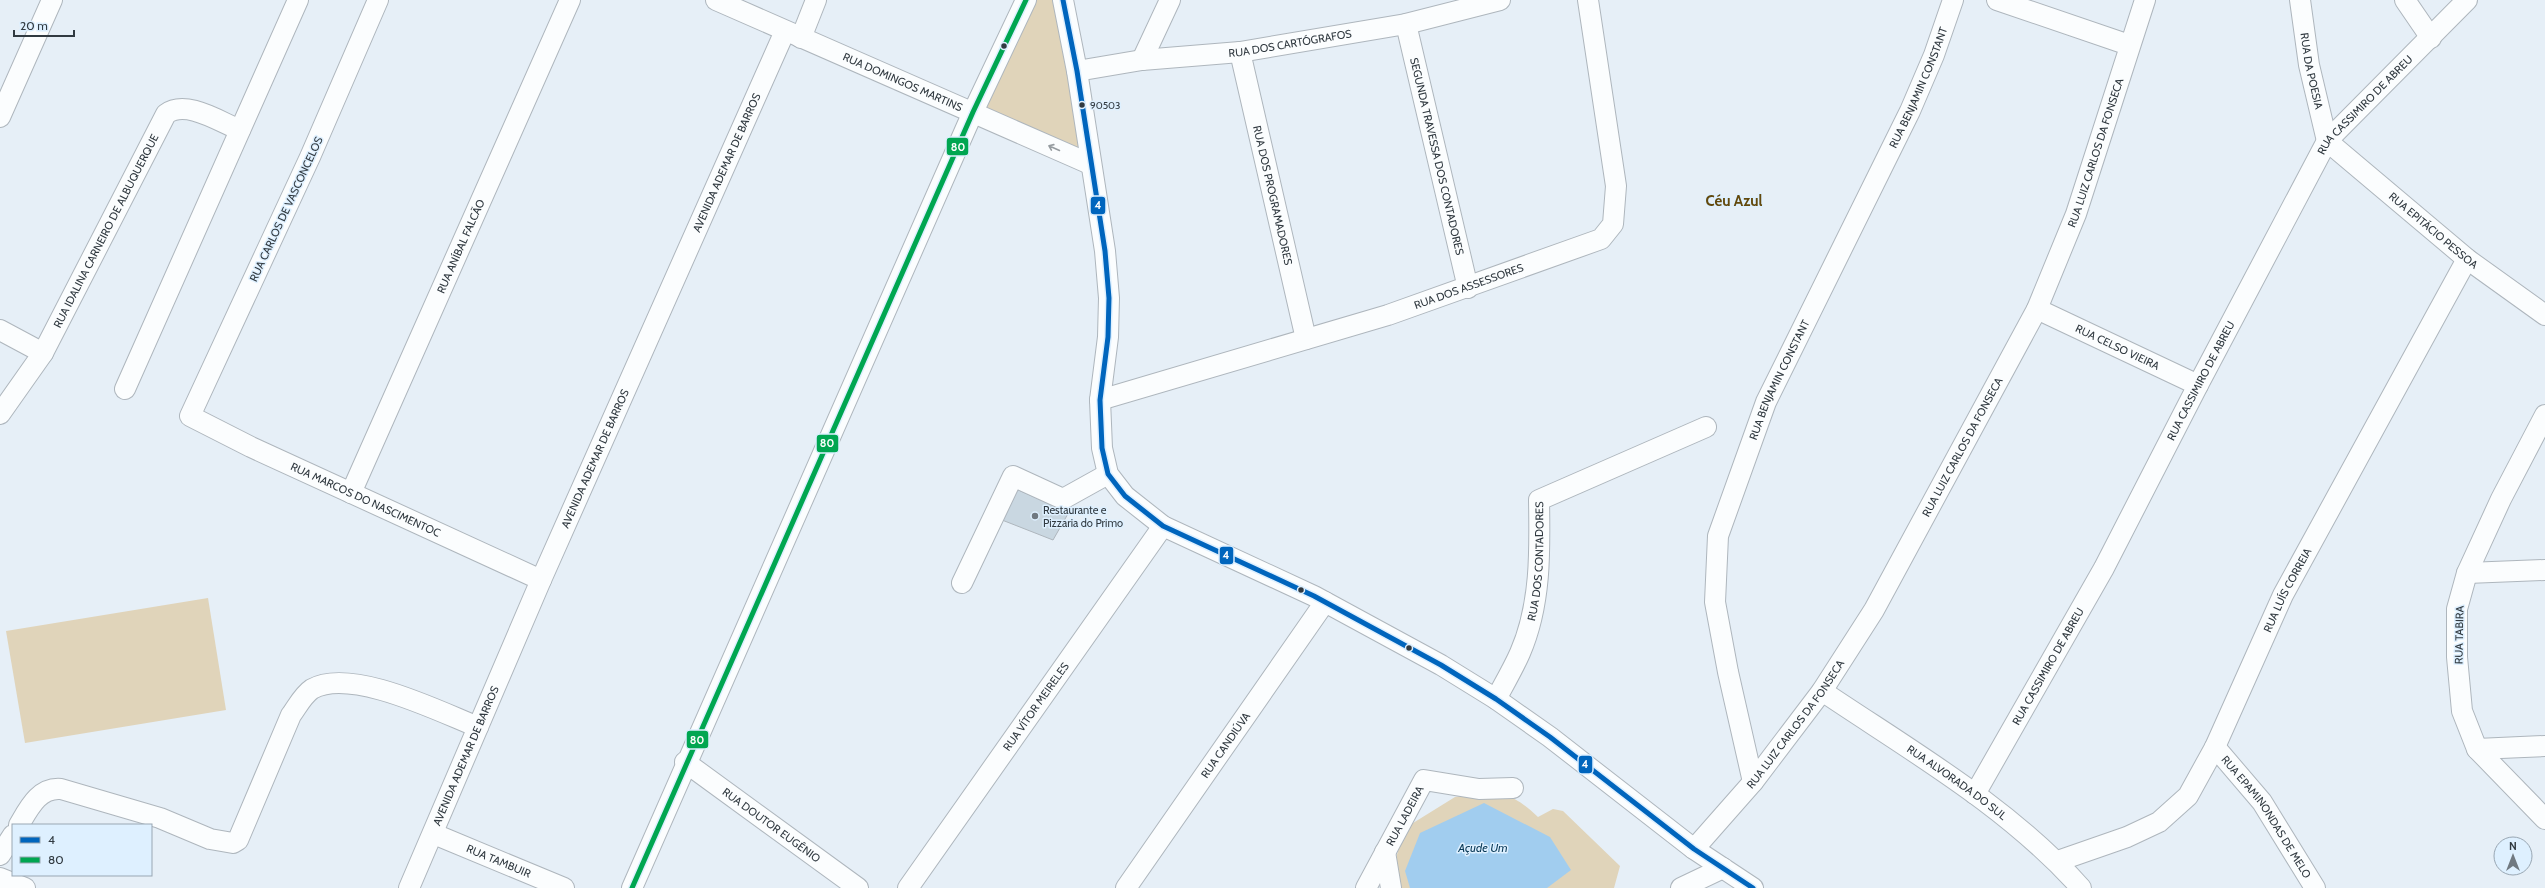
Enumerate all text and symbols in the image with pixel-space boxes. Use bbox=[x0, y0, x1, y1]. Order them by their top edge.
scale bar bbox=[14, 12, 74, 38]
text: 20 m bbox=[20, 18, 48, 33]
street label: RUA BENJAMIN CONSTANT bbox=[1886, 25, 1950, 150]
street label: RUA DOS CARTÓGRAFOS bbox=[1228, 26, 1353, 60]
street label: RUA DA POESIA bbox=[2298, 32, 2326, 111]
unlabelled marker bbox=[999, 41, 1009, 51]
street label: RUA DOMINGOS MARTINS bbox=[841, 50, 965, 115]
street label: RUA CASSIMIRO DE ABREU bbox=[2314, 52, 2415, 157]
street label: SEGUNDA TRAVESSA DOS CONTADORES bbox=[1407, 56, 1467, 257]
street label: RUA LUIZ CARLOS DA FONSECA bbox=[2064, 76, 2126, 229]
street label: AVENIDA ADEMAR DE BARROS bbox=[690, 90, 764, 234]
place label: 90503 bbox=[1090, 99, 1120, 112]
marker: 90503 bbox=[1077, 100, 1087, 110]
street label: RUA DOS PROGRAMADORES bbox=[1250, 124, 1296, 267]
street label: RUA IDALINA CARNEIRO DE ALBUQUERQUE bbox=[50, 132, 162, 330]
street label: RUA CARLOS DE VASCONCELOS bbox=[246, 134, 326, 284]
line badge: 80 bbox=[946, 137, 969, 156]
text: 80 bbox=[951, 140, 965, 154]
one-way arrow bbox=[1049, 144, 1061, 151]
street label: RUA EPITÁCIO PESSOA bbox=[2386, 189, 2481, 272]
district label: Céu Azul bbox=[1705, 192, 1763, 210]
line badge: 4 bbox=[1090, 196, 1106, 215]
street label: RUA ANÍBAL FALCÃO bbox=[434, 197, 488, 295]
text: 4 bbox=[1095, 198, 1102, 212]
street label: RUA DOS ASSESSORES bbox=[1412, 260, 1526, 312]
street label: RUA BENJAMIN CONSTANT bbox=[1746, 317, 1813, 442]
street label: RUA CASSIMIRO DE ABREU bbox=[2164, 318, 2238, 443]
street label: RUA CELSO VIEIRA bbox=[2073, 321, 2162, 373]
street label: RUA LUIZ CARLOS DA FONSECA bbox=[1919, 375, 2006, 519]
street label: AVENIDA ADEMAR DE BARROS bbox=[558, 386, 632, 530]
line badge: 80 bbox=[816, 434, 839, 453]
text: 80 bbox=[820, 436, 834, 450]
street label: RUA MARCOS DO NASCIMENTOC bbox=[288, 459, 443, 540]
street label: RUA DOS CONTADORES bbox=[1524, 501, 1546, 622]
place label: Restaurante e Pizzaria do Primo bbox=[1043, 503, 1123, 530]
marker: Restaurante e Pizzaria do Primo bbox=[1030, 511, 1040, 521]
street label: RUA LUÍS CORREIA bbox=[2260, 545, 2315, 635]
line badge: 4 bbox=[1219, 546, 1234, 565]
text: 4 bbox=[1223, 548, 1230, 562]
unlabelled marker bbox=[1296, 585, 1306, 595]
street label: RUA CASSIMIRO DE ABREU bbox=[2009, 605, 2087, 728]
street label: RUA TABIRA bbox=[2451, 605, 2467, 664]
unlabelled marker bbox=[1404, 643, 1414, 653]
street label: RUA LUIZ CARLOS DA FONSECA bbox=[1744, 657, 1847, 791]
street label: RUA VÍTOR MEIRELES bbox=[1000, 659, 1072, 753]
street label: AVENIDA ADEMAR DE BARROS bbox=[430, 683, 502, 828]
street label: RUA CANDIÚVA bbox=[1198, 709, 1253, 781]
line badge: 80 bbox=[686, 730, 709, 749]
text: 80 bbox=[690, 733, 704, 747]
street label: RUA ALVORADA DO SUL bbox=[1904, 742, 2010, 823]
street label: RUA EPAMINONDAS DE MELO bbox=[2218, 753, 2314, 881]
line badge: 4 bbox=[1578, 755, 1593, 774]
text: 4 bbox=[1582, 757, 1589, 771]
street label: RUA LADEIRA bbox=[1383, 783, 1427, 848]
street label: RUA DOUTOR EUGÊNIO bbox=[720, 785, 824, 866]
legend bbox=[12, 824, 152, 876]
text: 4 bbox=[48, 832, 55, 847]
north arrow bbox=[2493, 836, 2533, 876]
text: N bbox=[2509, 839, 2517, 853]
water label: Açude Um bbox=[1457, 840, 1508, 855]
street label: RUA TAMBUIR bbox=[464, 841, 533, 881]
text: 80 bbox=[48, 852, 64, 867]

